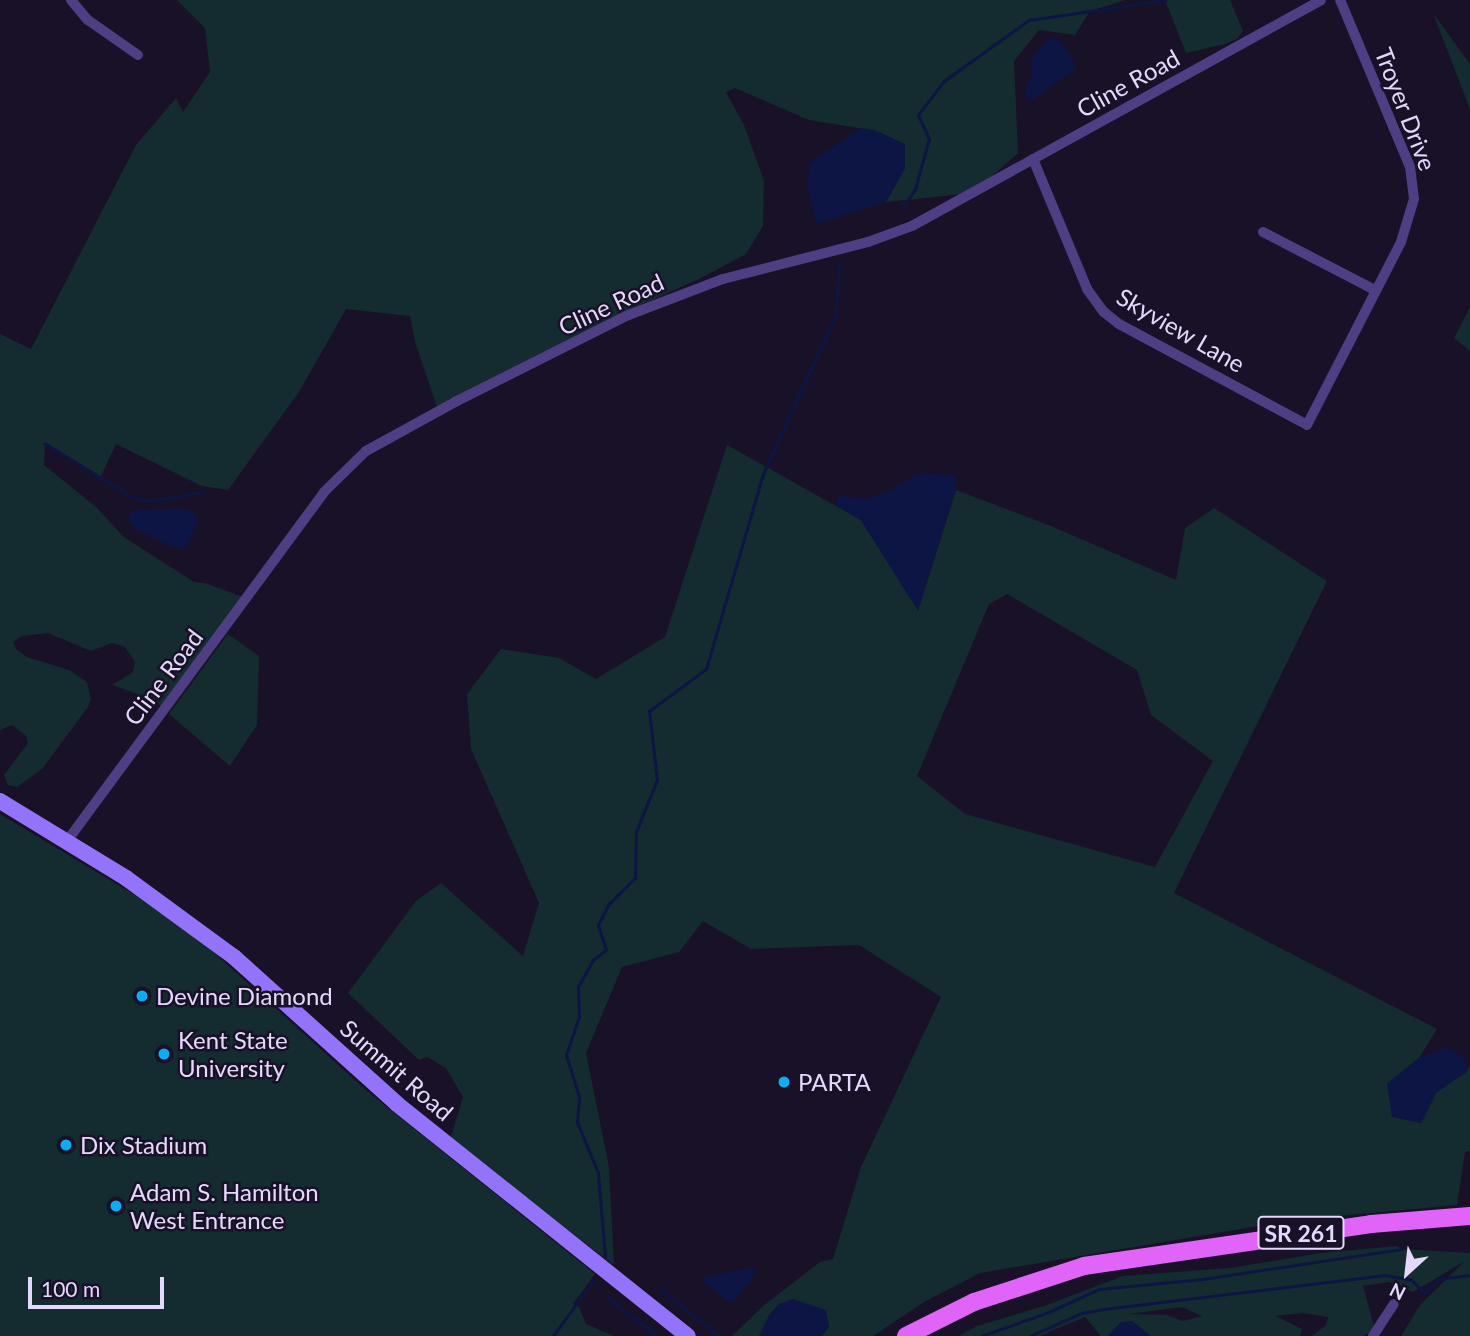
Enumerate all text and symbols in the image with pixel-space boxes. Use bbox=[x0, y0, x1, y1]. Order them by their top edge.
street label: Cline Road bbox=[1072, 43, 1184, 123]
street label: Troyer Drive bbox=[1369, 43, 1443, 175]
street label: Cline Road bbox=[554, 267, 668, 341]
street label: Skyview Lane bbox=[1112, 282, 1250, 378]
street label: Cline Road bbox=[118, 623, 208, 731]
place label: Devine Diamond bbox=[156, 982, 333, 1010]
marker: Devine Diamond bbox=[134, 988, 150, 1004]
street label: Summit Road bbox=[335, 1013, 459, 1127]
place label: Kent State University bbox=[178, 1026, 288, 1082]
marker: Kent State University bbox=[156, 1046, 172, 1062]
place label: PARTA bbox=[798, 1068, 871, 1096]
marker: PARTA bbox=[776, 1074, 792, 1090]
place label: Dix Stadium bbox=[80, 1131, 207, 1159]
marker: Dix Stadium bbox=[58, 1137, 74, 1153]
place label: Adam S. Hamilton West Entrance bbox=[130, 1178, 319, 1234]
marker: Adam S. Hamilton West Entrance bbox=[108, 1198, 124, 1214]
road number: SR 261 bbox=[1257, 1214, 1345, 1252]
north arrow bbox=[1372, 1238, 1442, 1308]
scale bar bbox=[32, 1262, 168, 1306]
text: 100 m bbox=[41, 1276, 100, 1301]
text: N bbox=[1386, 1279, 1409, 1306]

